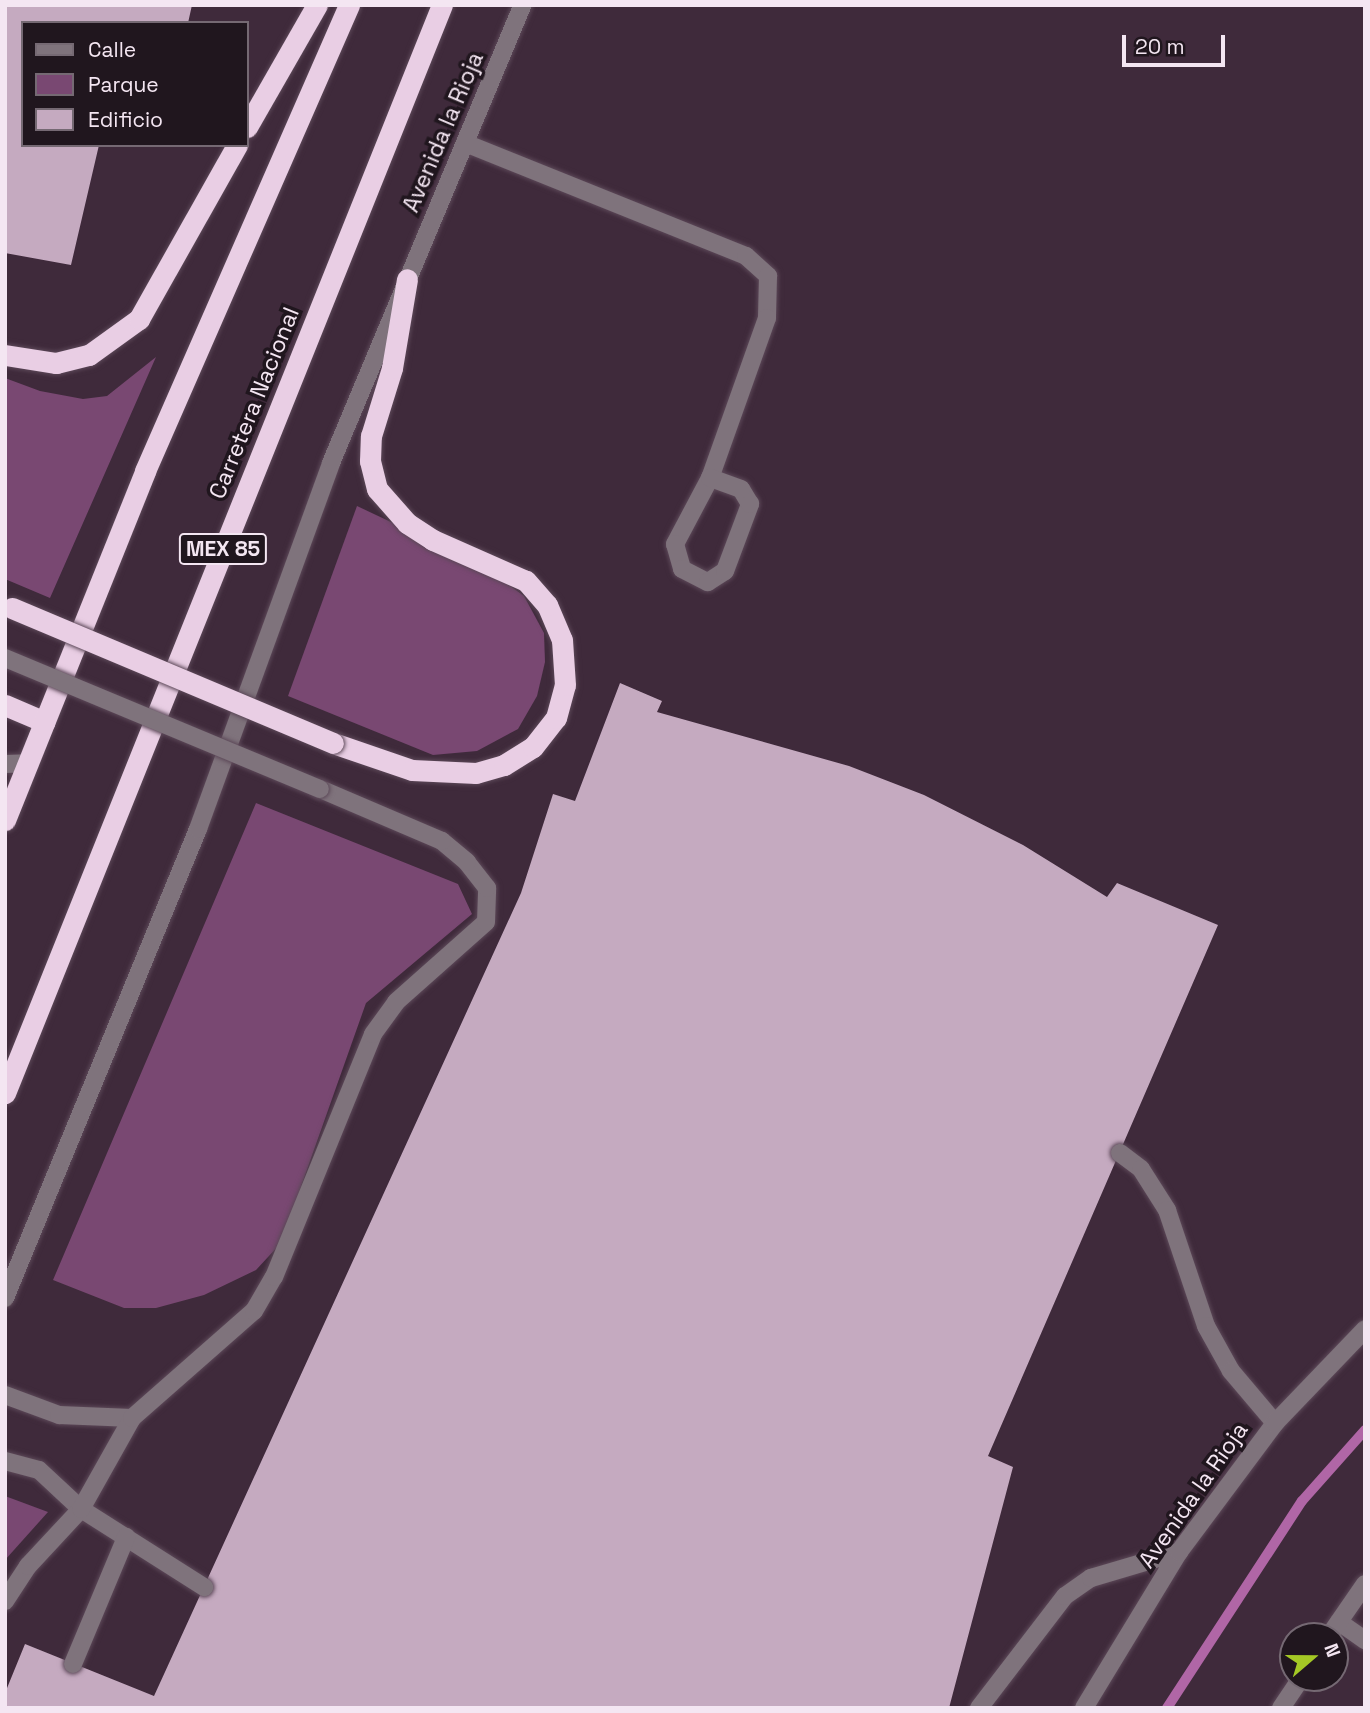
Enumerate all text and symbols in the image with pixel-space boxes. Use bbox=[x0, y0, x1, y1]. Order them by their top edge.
legend bbox=[21, 21, 248, 147]
scale bar bbox=[1125, 21, 1228, 65]
text: 20 m bbox=[1135, 33, 1185, 60]
text: Calle bbox=[88, 36, 136, 63]
street label: Avenida la Rioja bbox=[397, 48, 489, 216]
text: Parque bbox=[88, 71, 159, 98]
text: Edificio bbox=[88, 106, 163, 133]
street label: Carretera Nacional bbox=[203, 303, 305, 503]
road number: MEX 85 bbox=[178, 532, 268, 566]
street label: Avenida la Rioja bbox=[1133, 1417, 1253, 1573]
north arrow bbox=[1279, 1622, 1349, 1692]
text: N bbox=[1318, 1640, 1346, 1661]

